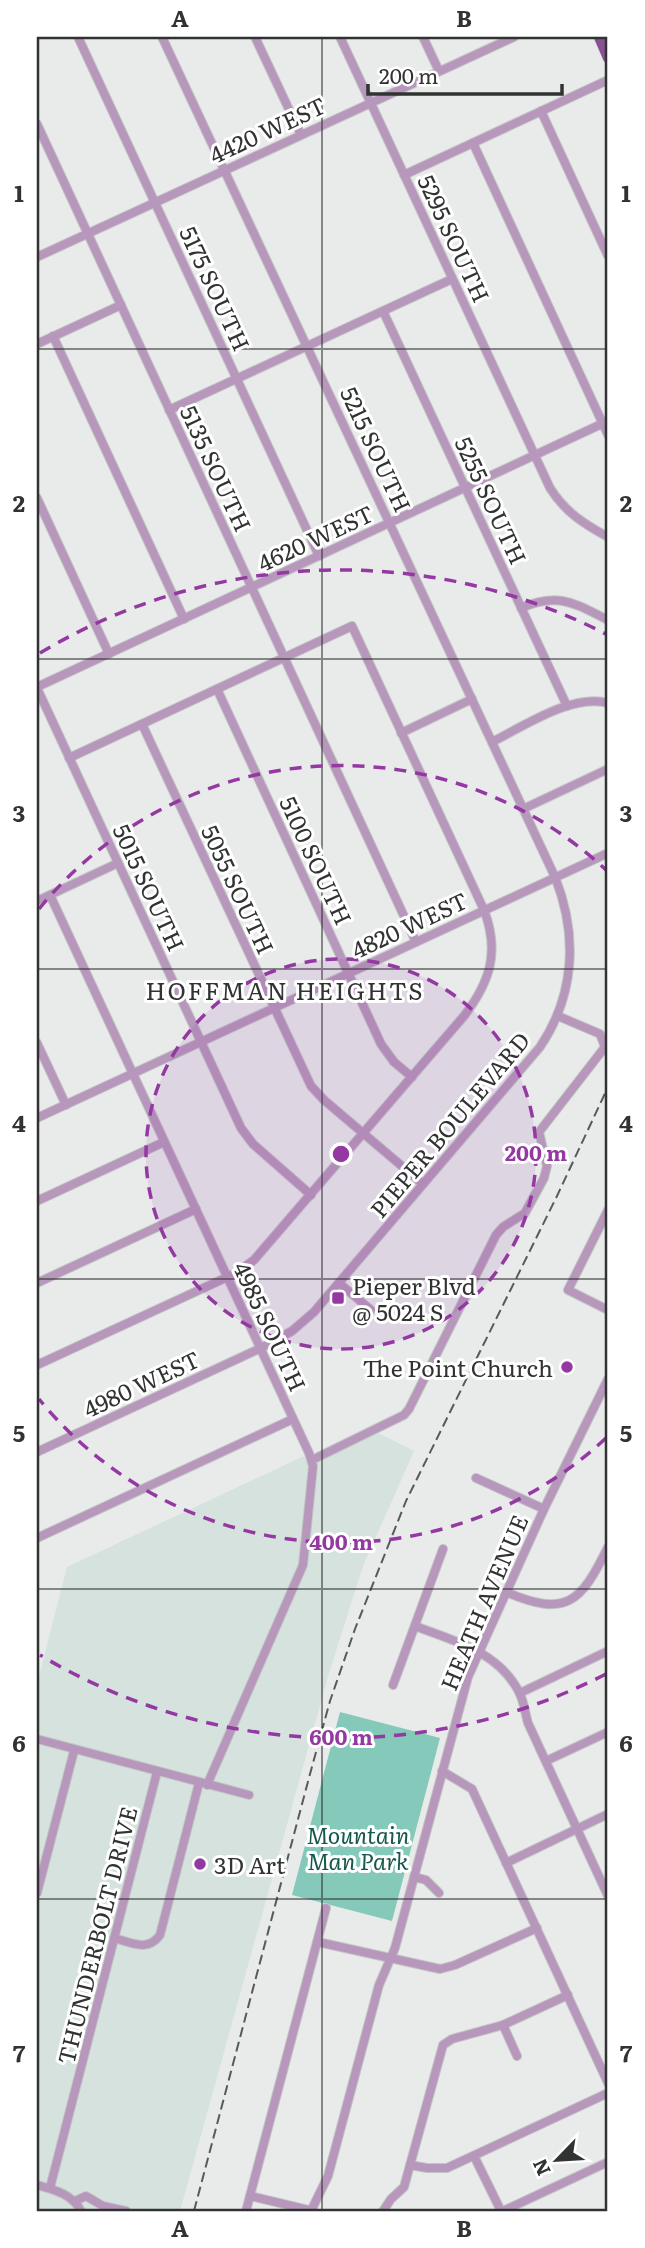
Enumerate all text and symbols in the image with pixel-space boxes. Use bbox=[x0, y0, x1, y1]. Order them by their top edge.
text: A bbox=[171, 0, 189, 34]
text: B bbox=[456, 0, 472, 34]
scale bar bbox=[368, 52, 563, 96]
text: 200 m bbox=[379, 59, 439, 90]
street label: 4420 WEST bbox=[203, 87, 331, 171]
street label: 5295 SOUTH bbox=[411, 168, 499, 308]
text: 1 bbox=[14, 175, 24, 209]
text: 1 bbox=[621, 175, 631, 209]
street label: 5175 SOUTH bbox=[172, 220, 260, 356]
street label: 5215 SOUTH bbox=[333, 381, 421, 517]
street label: 5135 SOUTH bbox=[173, 399, 261, 537]
street label: 5255 SOUTH bbox=[448, 431, 536, 569]
text: 2 bbox=[13, 485, 25, 519]
text: 2 bbox=[620, 485, 632, 519]
street label: 4620 WEST bbox=[251, 495, 379, 579]
street label: 5100 SOUTH bbox=[272, 790, 362, 930]
text: 3 bbox=[13, 795, 25, 829]
text: 3 bbox=[620, 795, 632, 829]
street label: 5015 SOUTH bbox=[106, 818, 194, 956]
street label: 5055 SOUTH bbox=[194, 819, 284, 959]
street label: 4820 WEST bbox=[345, 882, 473, 966]
district label: HOFFMAN HEIGHTS bbox=[145, 972, 425, 1007]
street label: PIEPER BOULEVARD bbox=[361, 1024, 537, 1224]
text: 4 bbox=[12, 1105, 26, 1139]
text: 4 bbox=[619, 1105, 633, 1139]
text: 200 m bbox=[505, 1136, 567, 1167]
centre of rings bbox=[329, 1142, 353, 1166]
street label: 4985 SOUTH bbox=[226, 1255, 316, 1397]
place label: Pieper Blvd @ 5024 S bbox=[352, 1268, 476, 1328]
marker: Pieper Blvd @ 5024 S bbox=[330, 1290, 346, 1306]
street label: 4980 WEST bbox=[77, 1341, 205, 1425]
place label: The Point Church bbox=[363, 1350, 553, 1384]
marker: The Point Church bbox=[559, 1359, 575, 1375]
text: 5 bbox=[13, 1415, 25, 1449]
text: 5 bbox=[620, 1415, 632, 1449]
street label: HEATH AVENUE bbox=[431, 1509, 535, 1695]
text: 400 m bbox=[309, 1525, 373, 1556]
text: 600 m bbox=[309, 1720, 373, 1751]
text: 6 bbox=[12, 1725, 26, 1759]
text: 6 bbox=[619, 1725, 633, 1759]
street label: THUNDERBOLT DRIVE bbox=[48, 1803, 144, 2067]
park label: Mountain Man Park bbox=[307, 1817, 410, 1877]
place label: 3D Art bbox=[214, 1847, 286, 1881]
marker: 3D Art bbox=[192, 1856, 208, 1872]
text: 7 bbox=[13, 2035, 26, 2069]
text: 7 bbox=[620, 2035, 633, 2069]
north arrow bbox=[522, 2126, 592, 2196]
text: N bbox=[525, 2154, 557, 2181]
text: A bbox=[171, 2210, 189, 2244]
text: B bbox=[456, 2210, 472, 2244]

